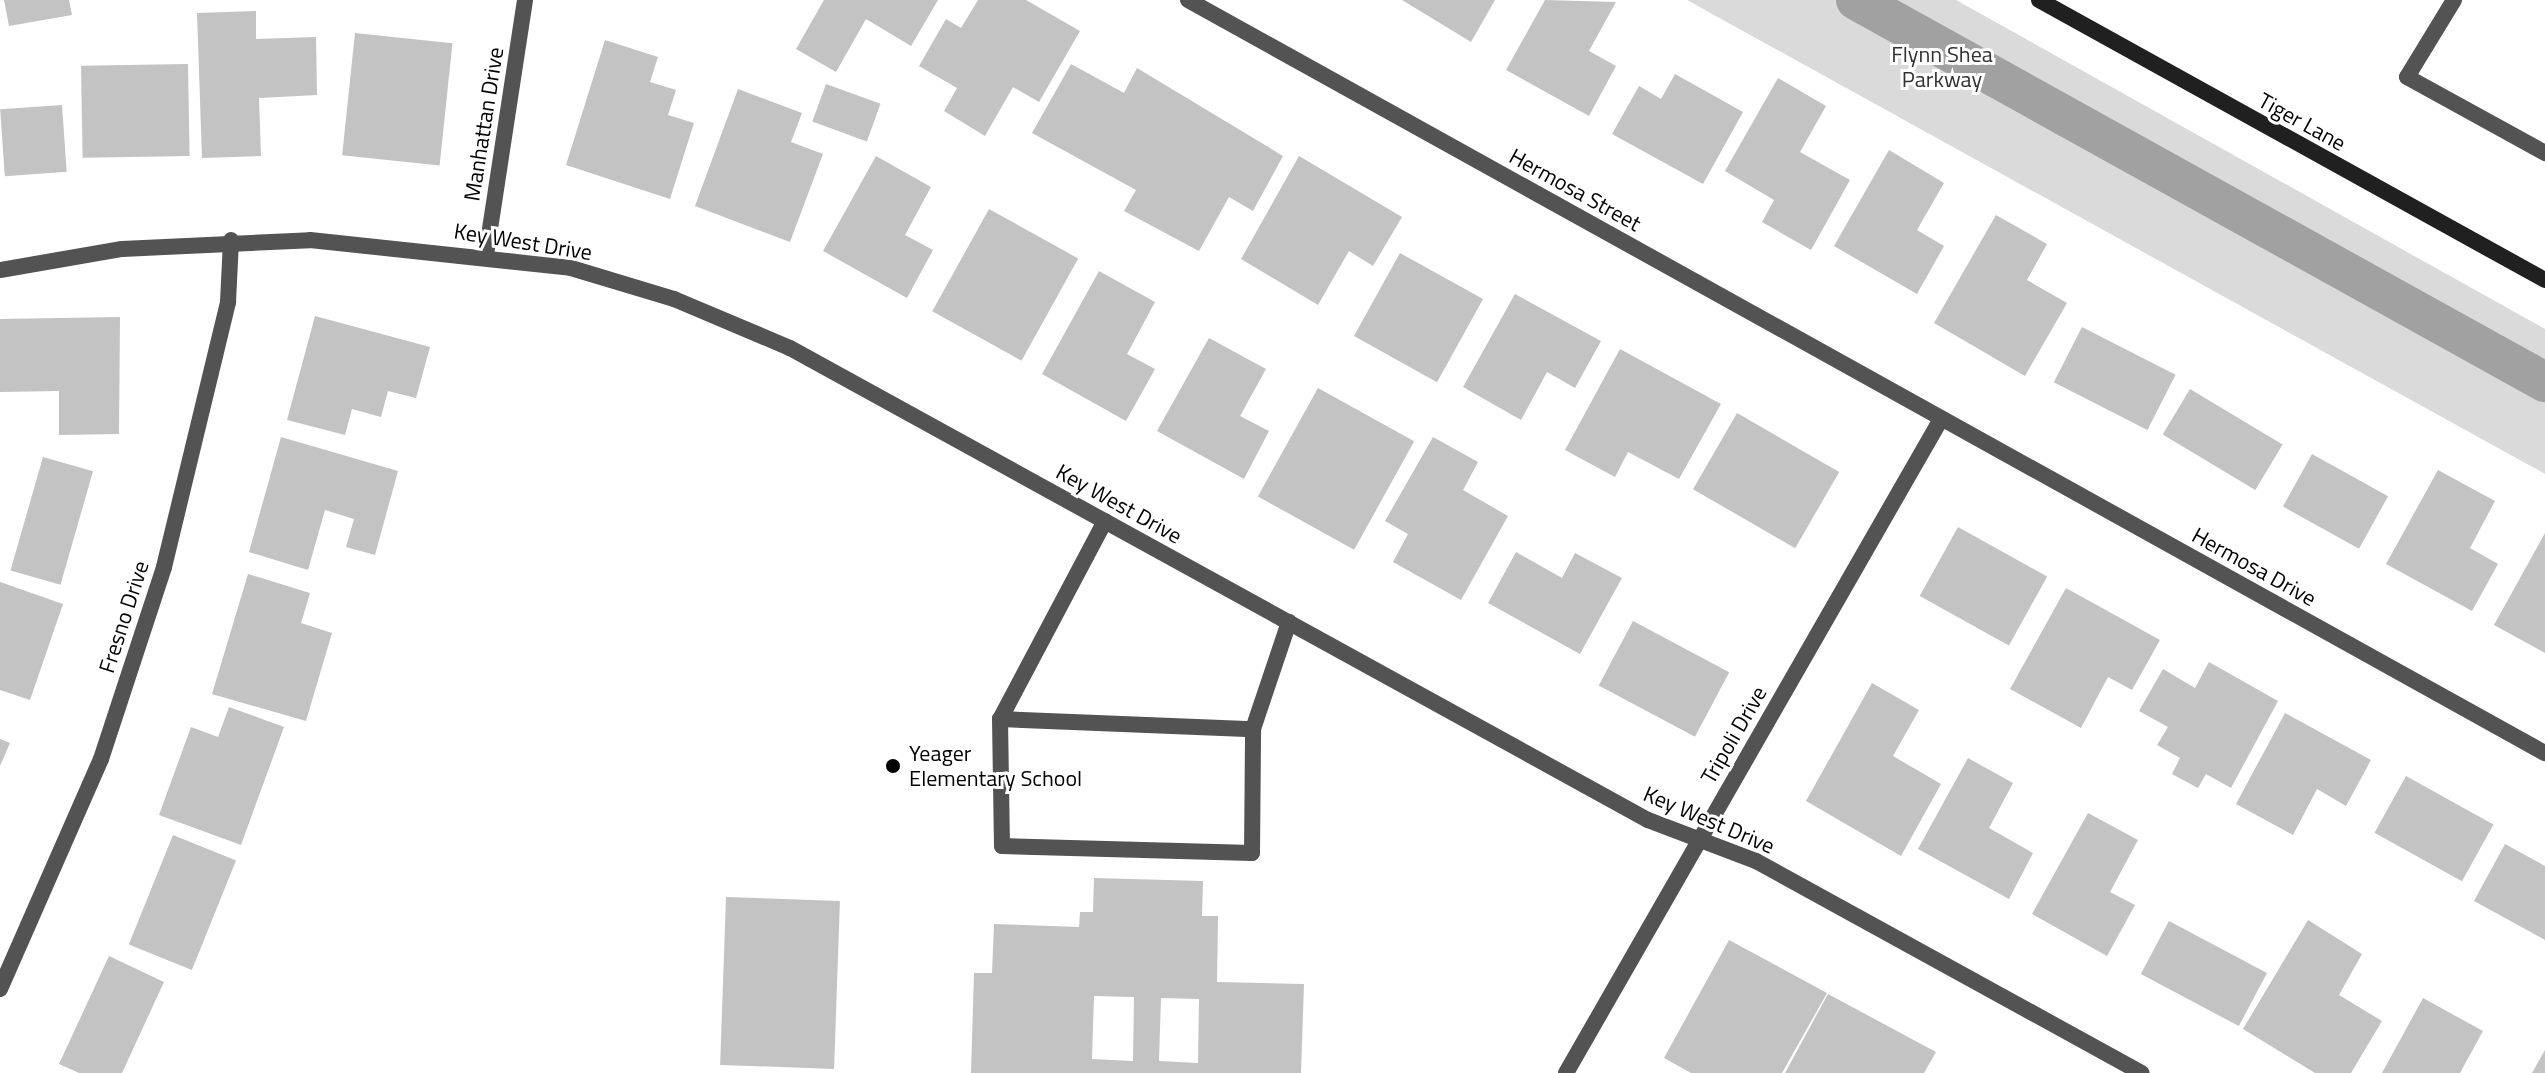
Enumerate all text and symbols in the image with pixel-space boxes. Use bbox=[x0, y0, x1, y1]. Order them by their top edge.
park label: Flynn Shea Parkway bbox=[1891, 41, 1993, 92]
street label: Manhattan Drive bbox=[459, 45, 509, 203]
street label: Tiger Lane bbox=[2254, 87, 2350, 157]
street label: Hermosa Street bbox=[1505, 143, 1645, 237]
street label: Key West Drive bbox=[452, 218, 594, 266]
street label: Key West Drive bbox=[1052, 459, 1186, 549]
street label: Hermosa Drive bbox=[2187, 522, 2321, 612]
street label: Fresno Drive bbox=[93, 558, 155, 676]
street label: Tripoli Drive bbox=[1696, 682, 1772, 788]
place label: Yeager Elementary School bbox=[909, 740, 1082, 792]
marker: Yeager Elementary School bbox=[884, 757, 902, 775]
street label: Key West Drive bbox=[1640, 781, 1778, 859]

